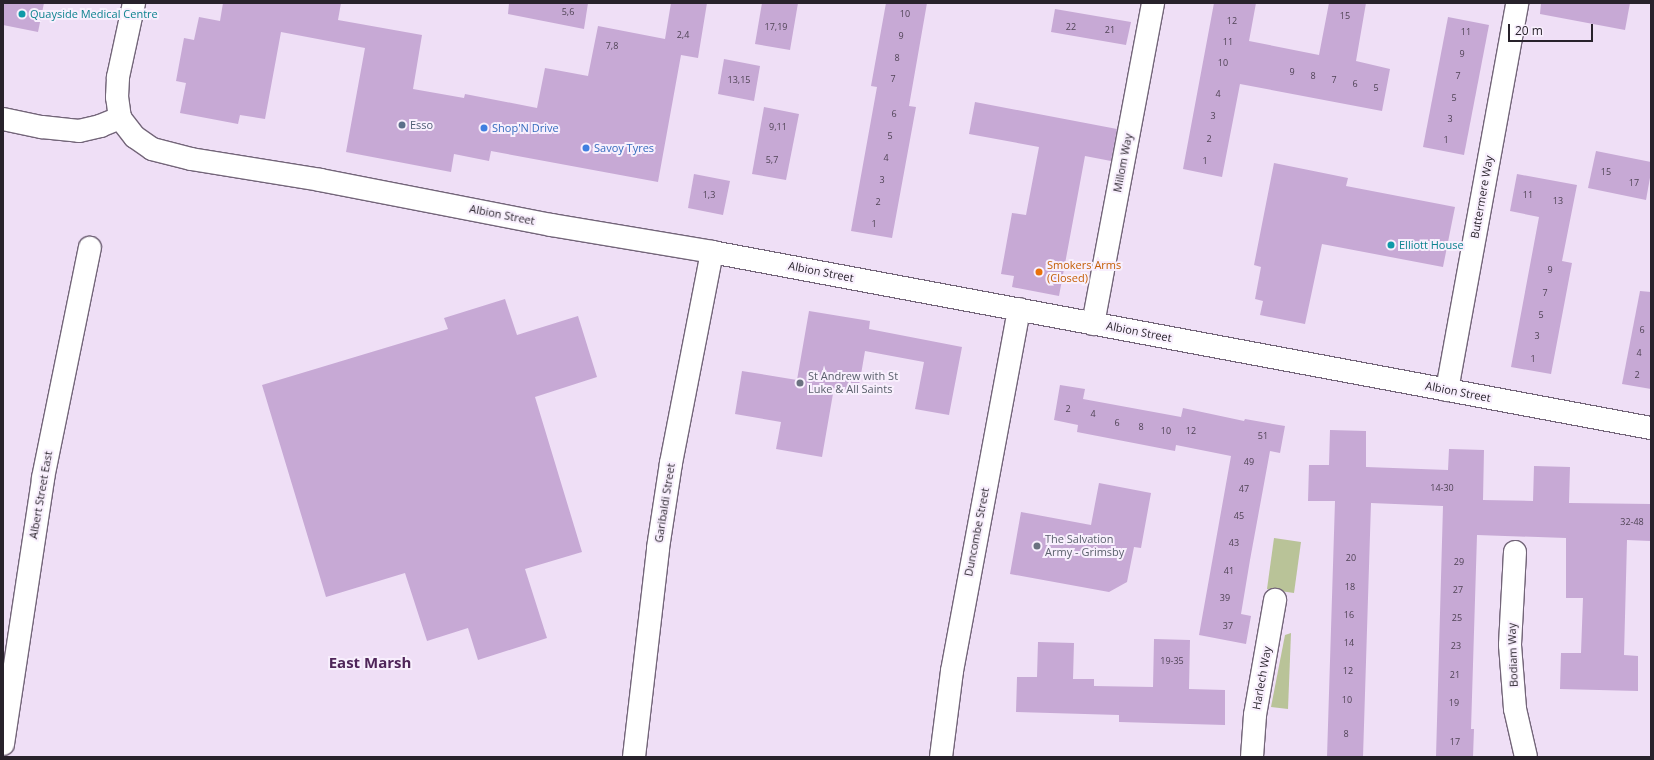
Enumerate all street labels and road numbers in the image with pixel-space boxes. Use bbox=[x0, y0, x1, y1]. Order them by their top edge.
street label: Millom Way bbox=[1111, 132, 1135, 194]
street label: Buttermere Way bbox=[1468, 154, 1496, 240]
street label: Albion Street bbox=[468, 202, 536, 228]
street label: Albion Street bbox=[787, 259, 855, 285]
street label: Albion Street bbox=[1105, 319, 1173, 345]
street label: Albion Street bbox=[1424, 379, 1492, 405]
street label: Albert Street East bbox=[27, 450, 55, 540]
street label: Garibaldi Street bbox=[652, 462, 678, 544]
street label: Duncombe Street bbox=[962, 487, 992, 577]
street label: Bodiam Way bbox=[1505, 623, 1521, 687]
street label: Harlech Way bbox=[1250, 645, 1274, 711]

